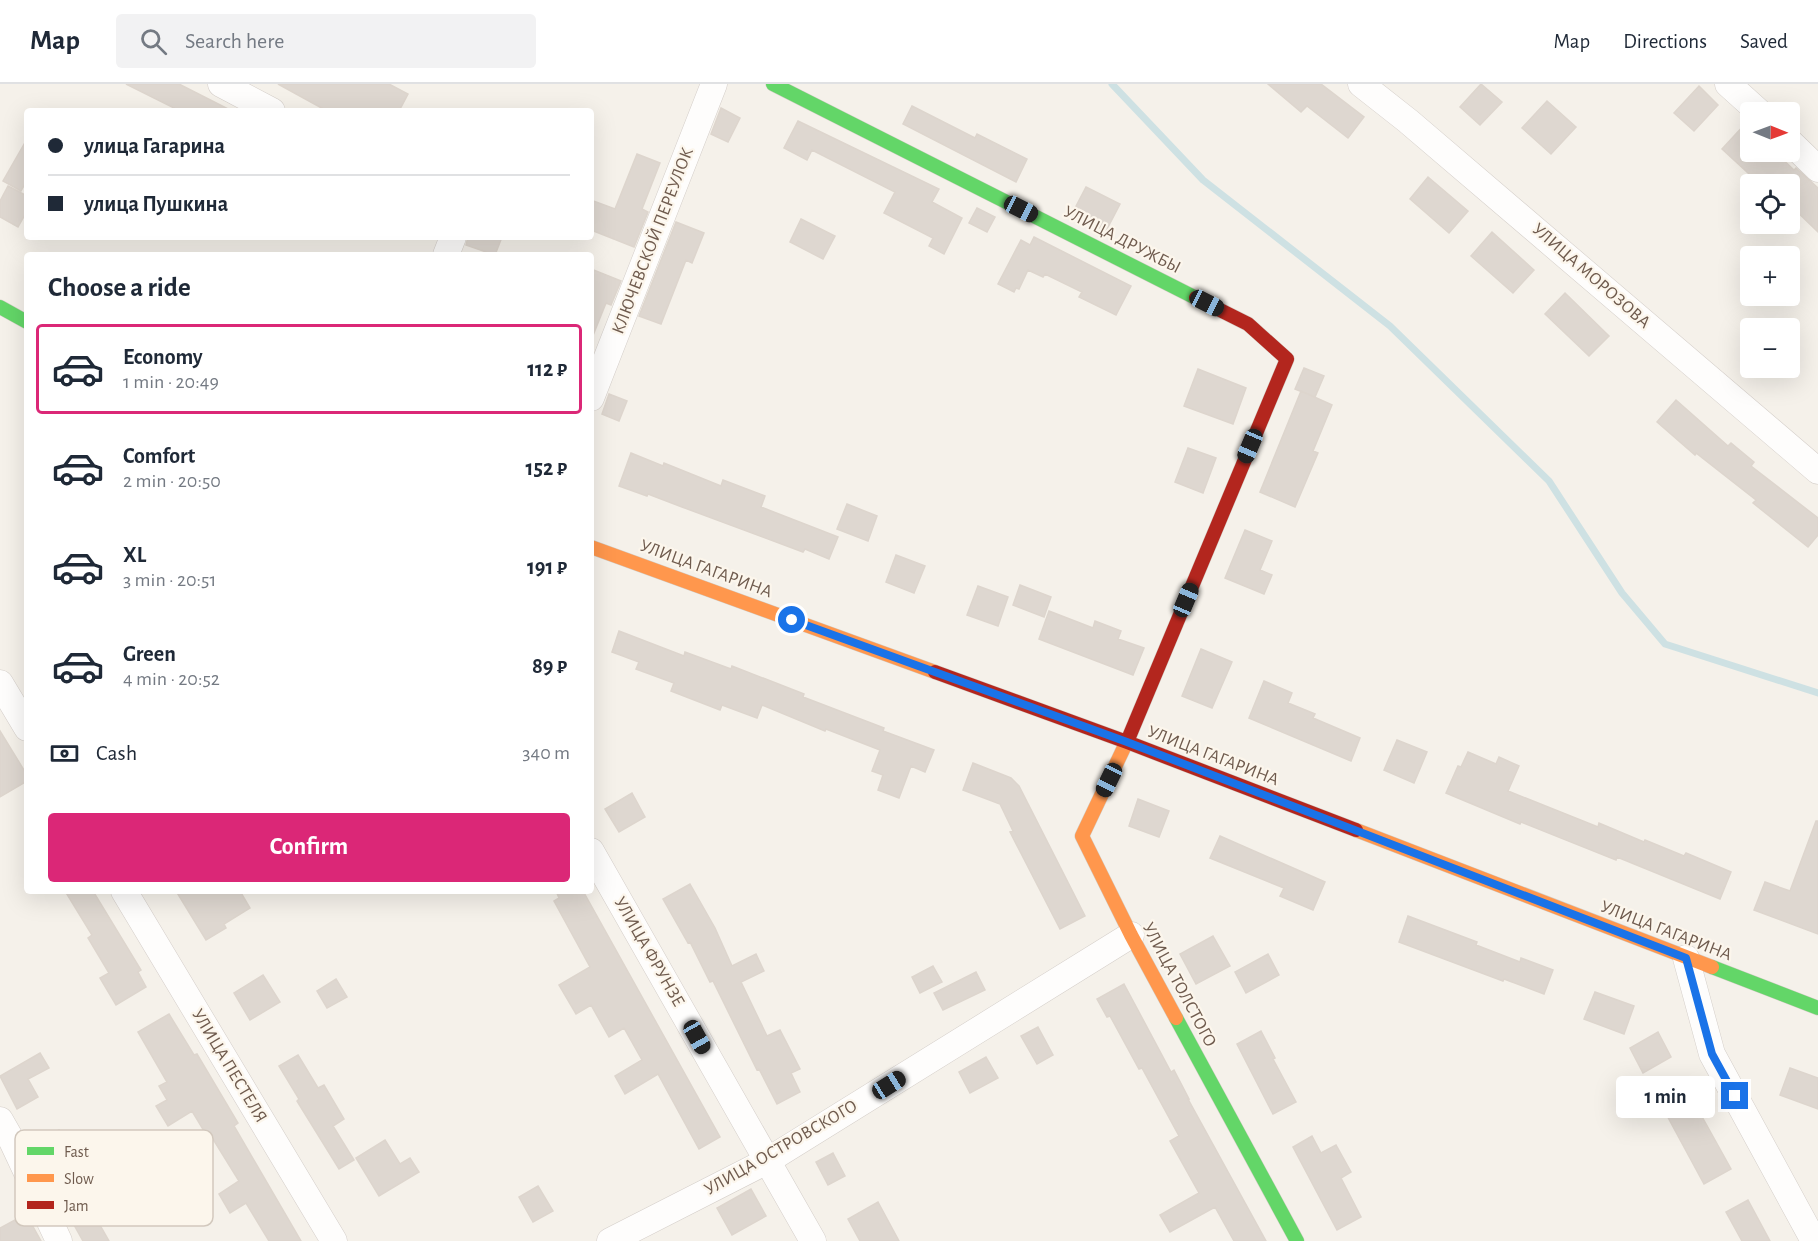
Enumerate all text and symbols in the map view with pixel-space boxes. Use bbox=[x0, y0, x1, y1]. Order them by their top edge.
search box bbox=[116, 14, 536, 68]
icon: search bbox=[137, 25, 170, 58]
text: Map bbox=[30, 27, 80, 55]
text: Search here bbox=[185, 30, 284, 52]
text: Map bbox=[1554, 31, 1590, 52]
text: Directions bbox=[1623, 31, 1707, 52]
text: Saved bbox=[1740, 31, 1788, 52]
north arrow bbox=[1740, 102, 1800, 162]
map controls bbox=[1740, 102, 1800, 378]
text: улица Гагарина bbox=[84, 135, 225, 157]
street label: КЛЮЧЕВСКОЙ ПЕРЕУЛОК bbox=[607, 144, 697, 337]
button: locate bbox=[1740, 174, 1800, 234]
text: улица Пушкина bbox=[84, 193, 228, 215]
car bbox=[1001, 193, 1041, 225]
street label: УЛИЦА ДРУЖБЫ bbox=[1061, 203, 1183, 277]
street label: УЛИЦА МОРОЗОВА bbox=[1529, 220, 1654, 332]
button: + bbox=[1740, 246, 1800, 306]
text: Choose a ride bbox=[48, 274, 191, 301]
car bbox=[1187, 287, 1227, 319]
button: − bbox=[1740, 318, 1800, 378]
icon: car bbox=[51, 342, 105, 396]
text: Economy bbox=[123, 346, 203, 368]
text: 112 ₽ bbox=[527, 358, 567, 380]
text: 1 min · 20:49 bbox=[123, 372, 219, 392]
car bbox=[1235, 426, 1265, 466]
icon: car bbox=[51, 441, 105, 495]
text: Comfort bbox=[123, 445, 195, 467]
text: 152 ₽ bbox=[526, 457, 567, 479]
text: 2 min · 20:50 bbox=[123, 471, 221, 491]
street label: УЛИЦА ГАГАРИНА bbox=[637, 537, 775, 601]
icon: car bbox=[51, 540, 105, 594]
text: XL bbox=[123, 544, 146, 566]
text: 191 ₽ bbox=[527, 556, 567, 578]
text: 3 min · 20:51 bbox=[123, 570, 216, 590]
car bbox=[1171, 580, 1201, 620]
route start bbox=[778, 606, 805, 633]
icon: car bbox=[51, 639, 105, 693]
text: Green bbox=[123, 643, 176, 665]
text: 89 ₽ bbox=[532, 655, 567, 677]
text: 4 min · 20:52 bbox=[123, 669, 220, 689]
street label: УЛИЦА ГАГАРИНА bbox=[1145, 723, 1282, 790]
icon: cash bbox=[48, 737, 81, 770]
text: Cash bbox=[96, 742, 137, 764]
text: 340 m bbox=[522, 743, 570, 763]
car bbox=[1093, 760, 1125, 800]
button: Confirm bbox=[48, 813, 570, 882]
street label: УЛИЦА ФРУНЗЕ bbox=[610, 894, 688, 1010]
street label: УЛИЦА ГАГАРИНА bbox=[1598, 898, 1735, 965]
street label: УЛИЦА ТОЛСТОГО bbox=[1139, 920, 1219, 1050]
street label: УЛИЦА ПЕСТЕЛЯ bbox=[188, 1006, 270, 1126]
car bbox=[680, 1017, 714, 1057]
car bbox=[869, 1068, 909, 1102]
callout: 1 min bbox=[1615, 1075, 1714, 1117]
route end bbox=[1721, 1082, 1748, 1109]
text: 1 min bbox=[1644, 1087, 1687, 1107]
street label: УЛИЦА ОСТРОВСКОГО bbox=[702, 1097, 860, 1199]
legend bbox=[15, 1130, 213, 1226]
text: Fast bbox=[64, 1144, 89, 1160]
text: Slow bbox=[64, 1171, 94, 1187]
text: Jam bbox=[64, 1198, 89, 1214]

